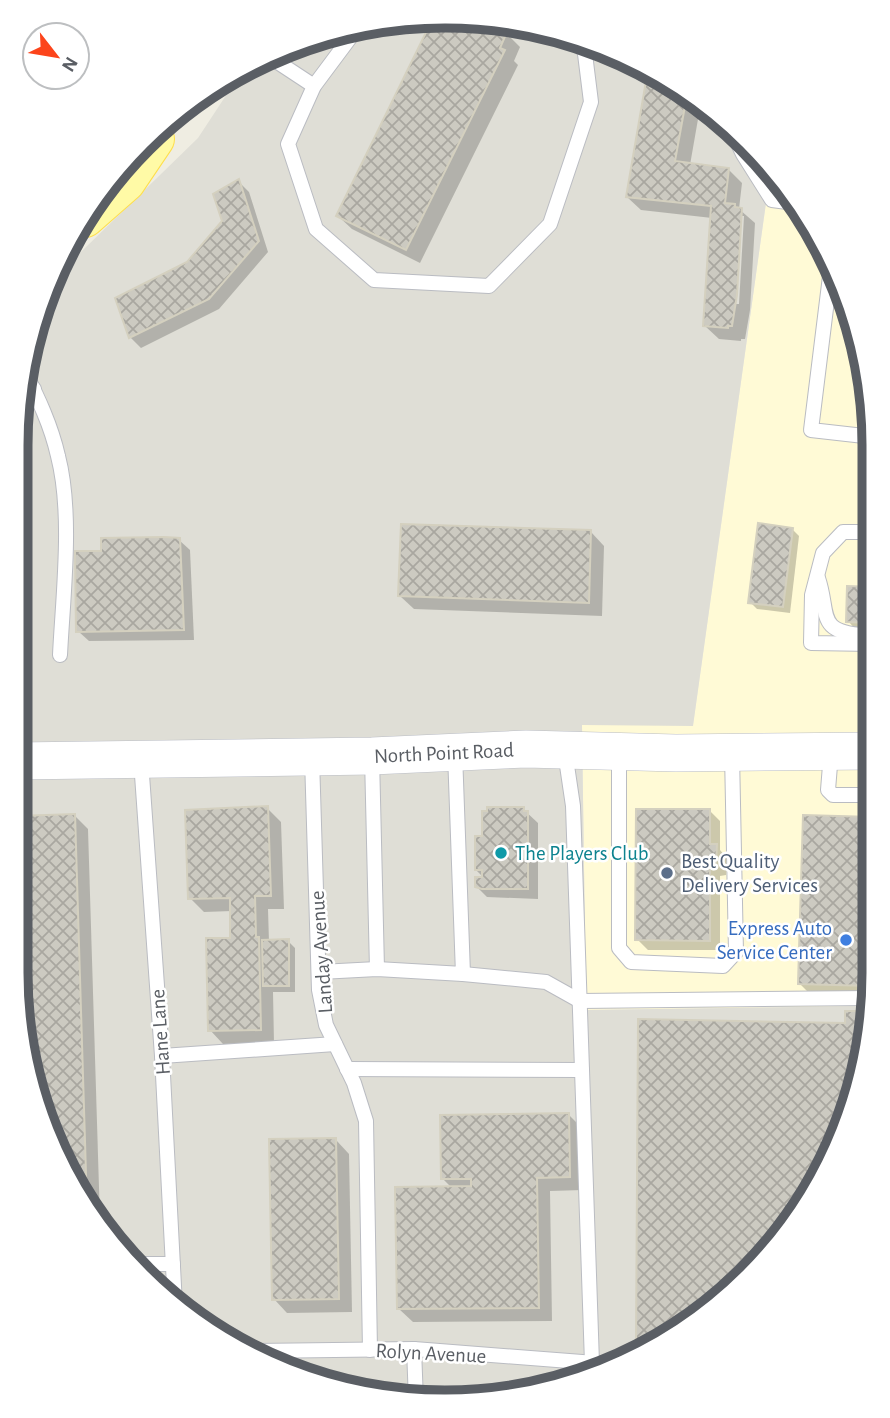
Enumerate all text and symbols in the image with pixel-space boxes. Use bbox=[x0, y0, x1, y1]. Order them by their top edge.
north arrow bbox=[21, 21, 91, 91]
text: N bbox=[58, 53, 81, 75]
street label: North Point Road bbox=[373, 740, 515, 767]
place label: The Players Club bbox=[515, 843, 649, 864]
marker: The Players Club bbox=[493, 845, 509, 861]
place label: Best Quality Delivery Services bbox=[681, 851, 818, 896]
marker: Best Quality Delivery Services bbox=[659, 865, 675, 881]
street label: Landay Avenue bbox=[307, 890, 336, 1014]
place label: Express Auto Service Center bbox=[717, 918, 832, 963]
marker: Express Auto Service Center bbox=[838, 932, 854, 948]
street label: Hane Lane bbox=[147, 988, 174, 1076]
street label: Rolyn Avenue bbox=[375, 1340, 487, 1367]

